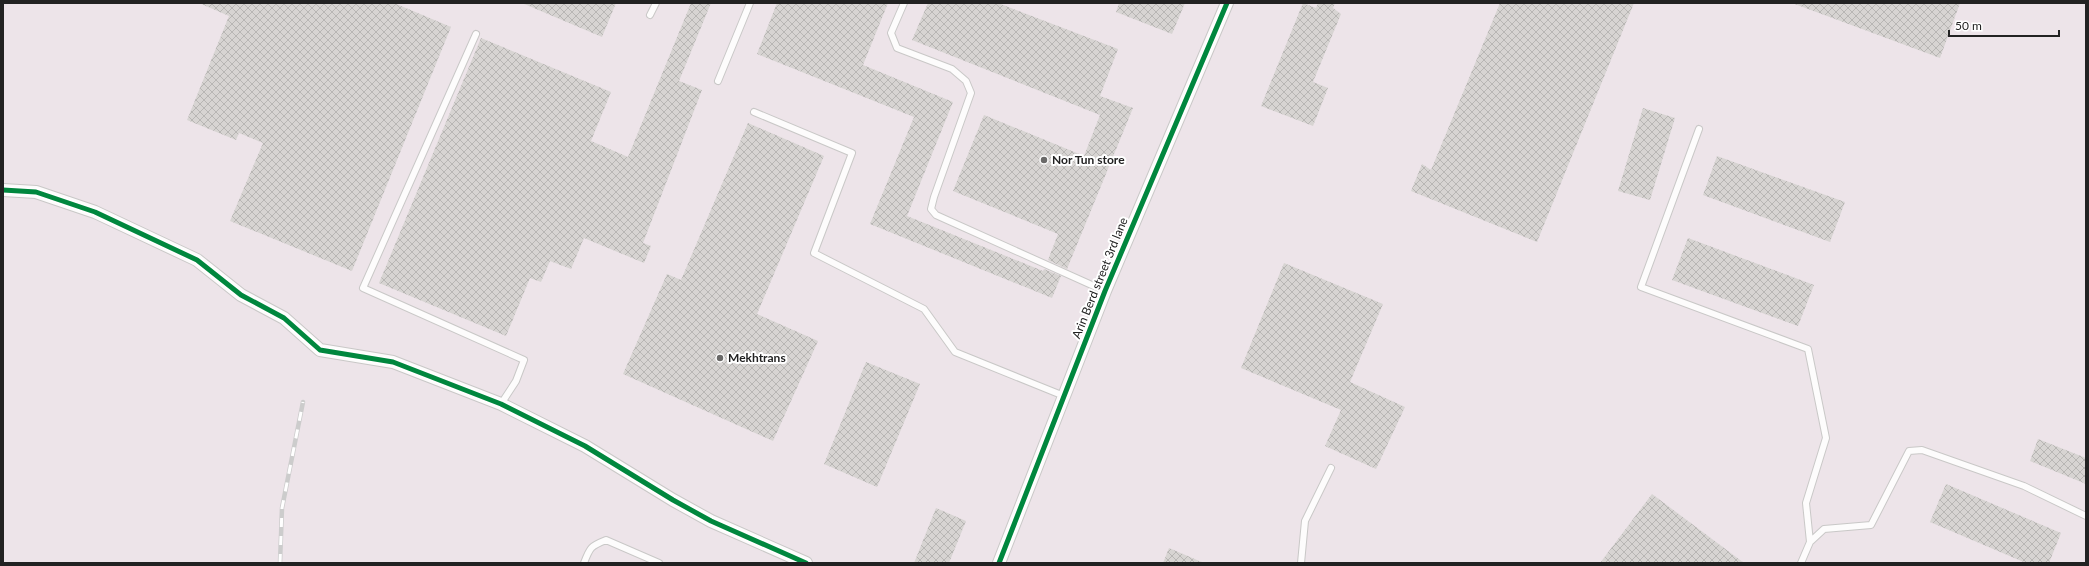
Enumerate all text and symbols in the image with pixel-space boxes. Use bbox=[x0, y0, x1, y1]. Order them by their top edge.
scale bar bbox=[1949, 12, 2059, 38]
text: 50 m bbox=[1955, 18, 1982, 33]
place label: Nor Tun store bbox=[1052, 152, 1125, 167]
marker: Nor Tun store bbox=[1039, 155, 1049, 165]
street label: Arin Berd street 3rd lane bbox=[1068, 215, 1131, 341]
place label: Mekhtrans bbox=[728, 350, 786, 365]
marker: Mekhtrans bbox=[715, 353, 725, 363]

